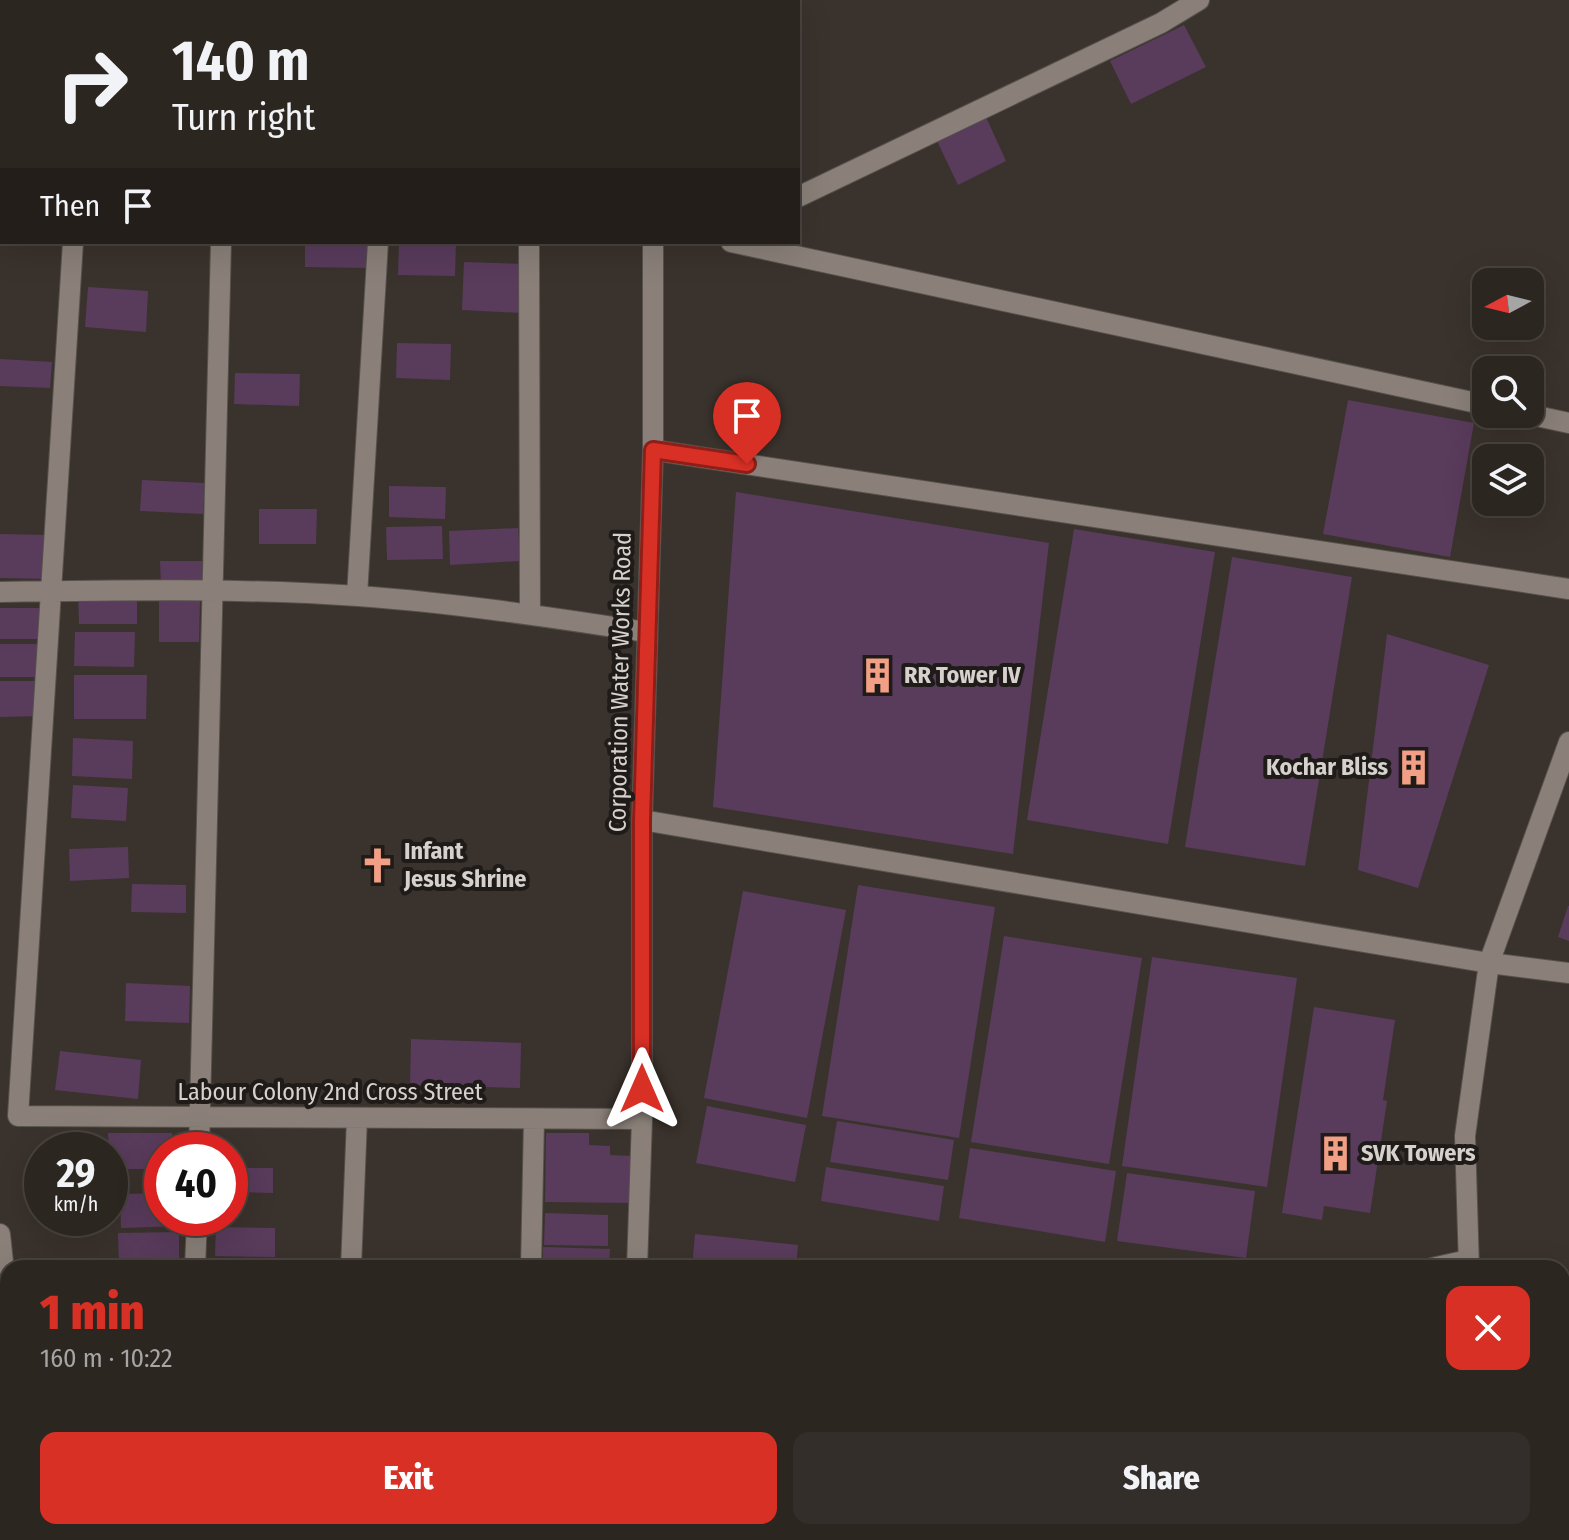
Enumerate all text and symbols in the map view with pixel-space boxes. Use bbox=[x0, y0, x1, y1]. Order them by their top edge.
text: 140 m bbox=[172, 28, 309, 95]
icon: right bbox=[40, 32, 144, 136]
text: Turn right bbox=[172, 96, 315, 140]
icon: arrive bbox=[116, 184, 160, 228]
text: Then bbox=[40, 188, 100, 224]
north arrow bbox=[1472, 268, 1544, 340]
map controls bbox=[1472, 268, 1544, 516]
button: search bbox=[1472, 356, 1544, 428]
pin bbox=[713, 382, 781, 464]
icon: arrive bbox=[725, 394, 769, 438]
button: layers bbox=[1472, 444, 1544, 516]
street label: Corporation Water Works Road bbox=[603, 532, 637, 832]
building icon: RR Tower IV bbox=[859, 656, 897, 694]
place label: RR Tower IV bbox=[904, 661, 1021, 689]
building icon: Kochar Bliss bbox=[1395, 748, 1433, 786]
place label: Kochar Bliss bbox=[1266, 753, 1388, 781]
place label: Infant Jesus Shrine bbox=[403, 837, 526, 893]
church icon: Infant Jesus Shrine bbox=[359, 846, 397, 884]
position arrow bbox=[600, 1047, 684, 1131]
street label: Labour Colony 2nd Cross Street bbox=[178, 1078, 483, 1106]
speed limit sign: 40 bbox=[144, 1132, 248, 1236]
building icon: SVK Towers bbox=[1316, 1134, 1354, 1172]
place label: SVK Towers bbox=[1361, 1139, 1476, 1167]
text: 29 bbox=[56, 1150, 95, 1198]
text: km/h bbox=[54, 1192, 98, 1216]
text: 1 min bbox=[40, 1284, 144, 1342]
button: close bbox=[1446, 1286, 1530, 1370]
text: 160 m · 10:22 bbox=[40, 1343, 173, 1374]
button: Exit bbox=[40, 1432, 777, 1524]
button: Share bbox=[793, 1432, 1530, 1524]

